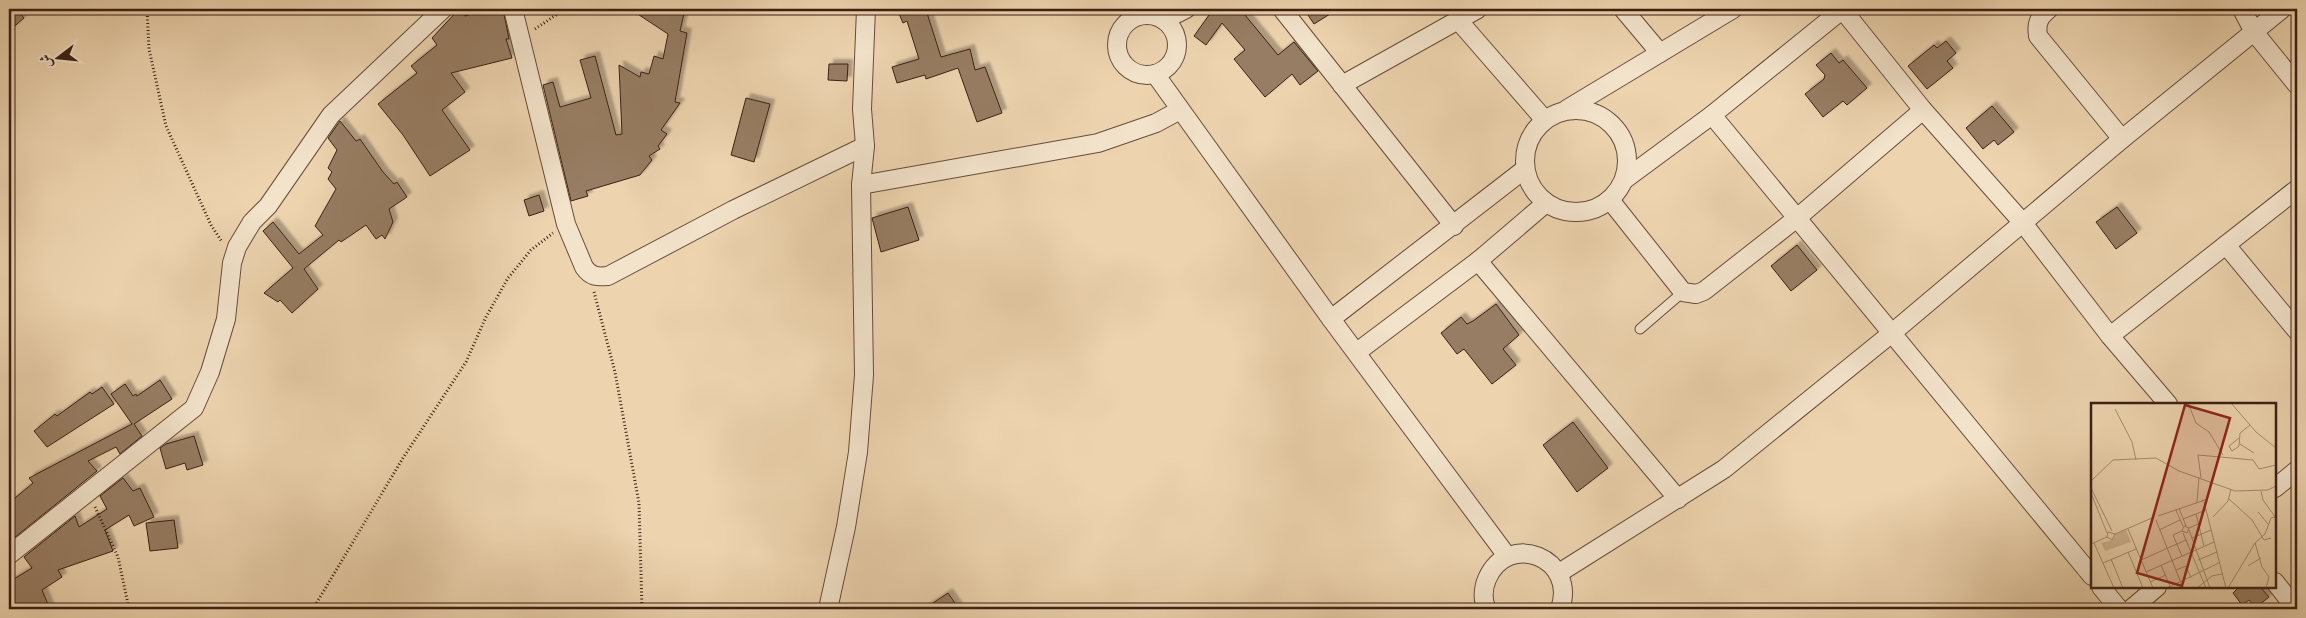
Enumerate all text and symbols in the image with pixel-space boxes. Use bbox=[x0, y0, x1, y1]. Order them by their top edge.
north arrow bbox=[32, 32, 82, 82]
text: ش bbox=[34, 52, 57, 71]
inset map bbox=[2091, 403, 2276, 588]

